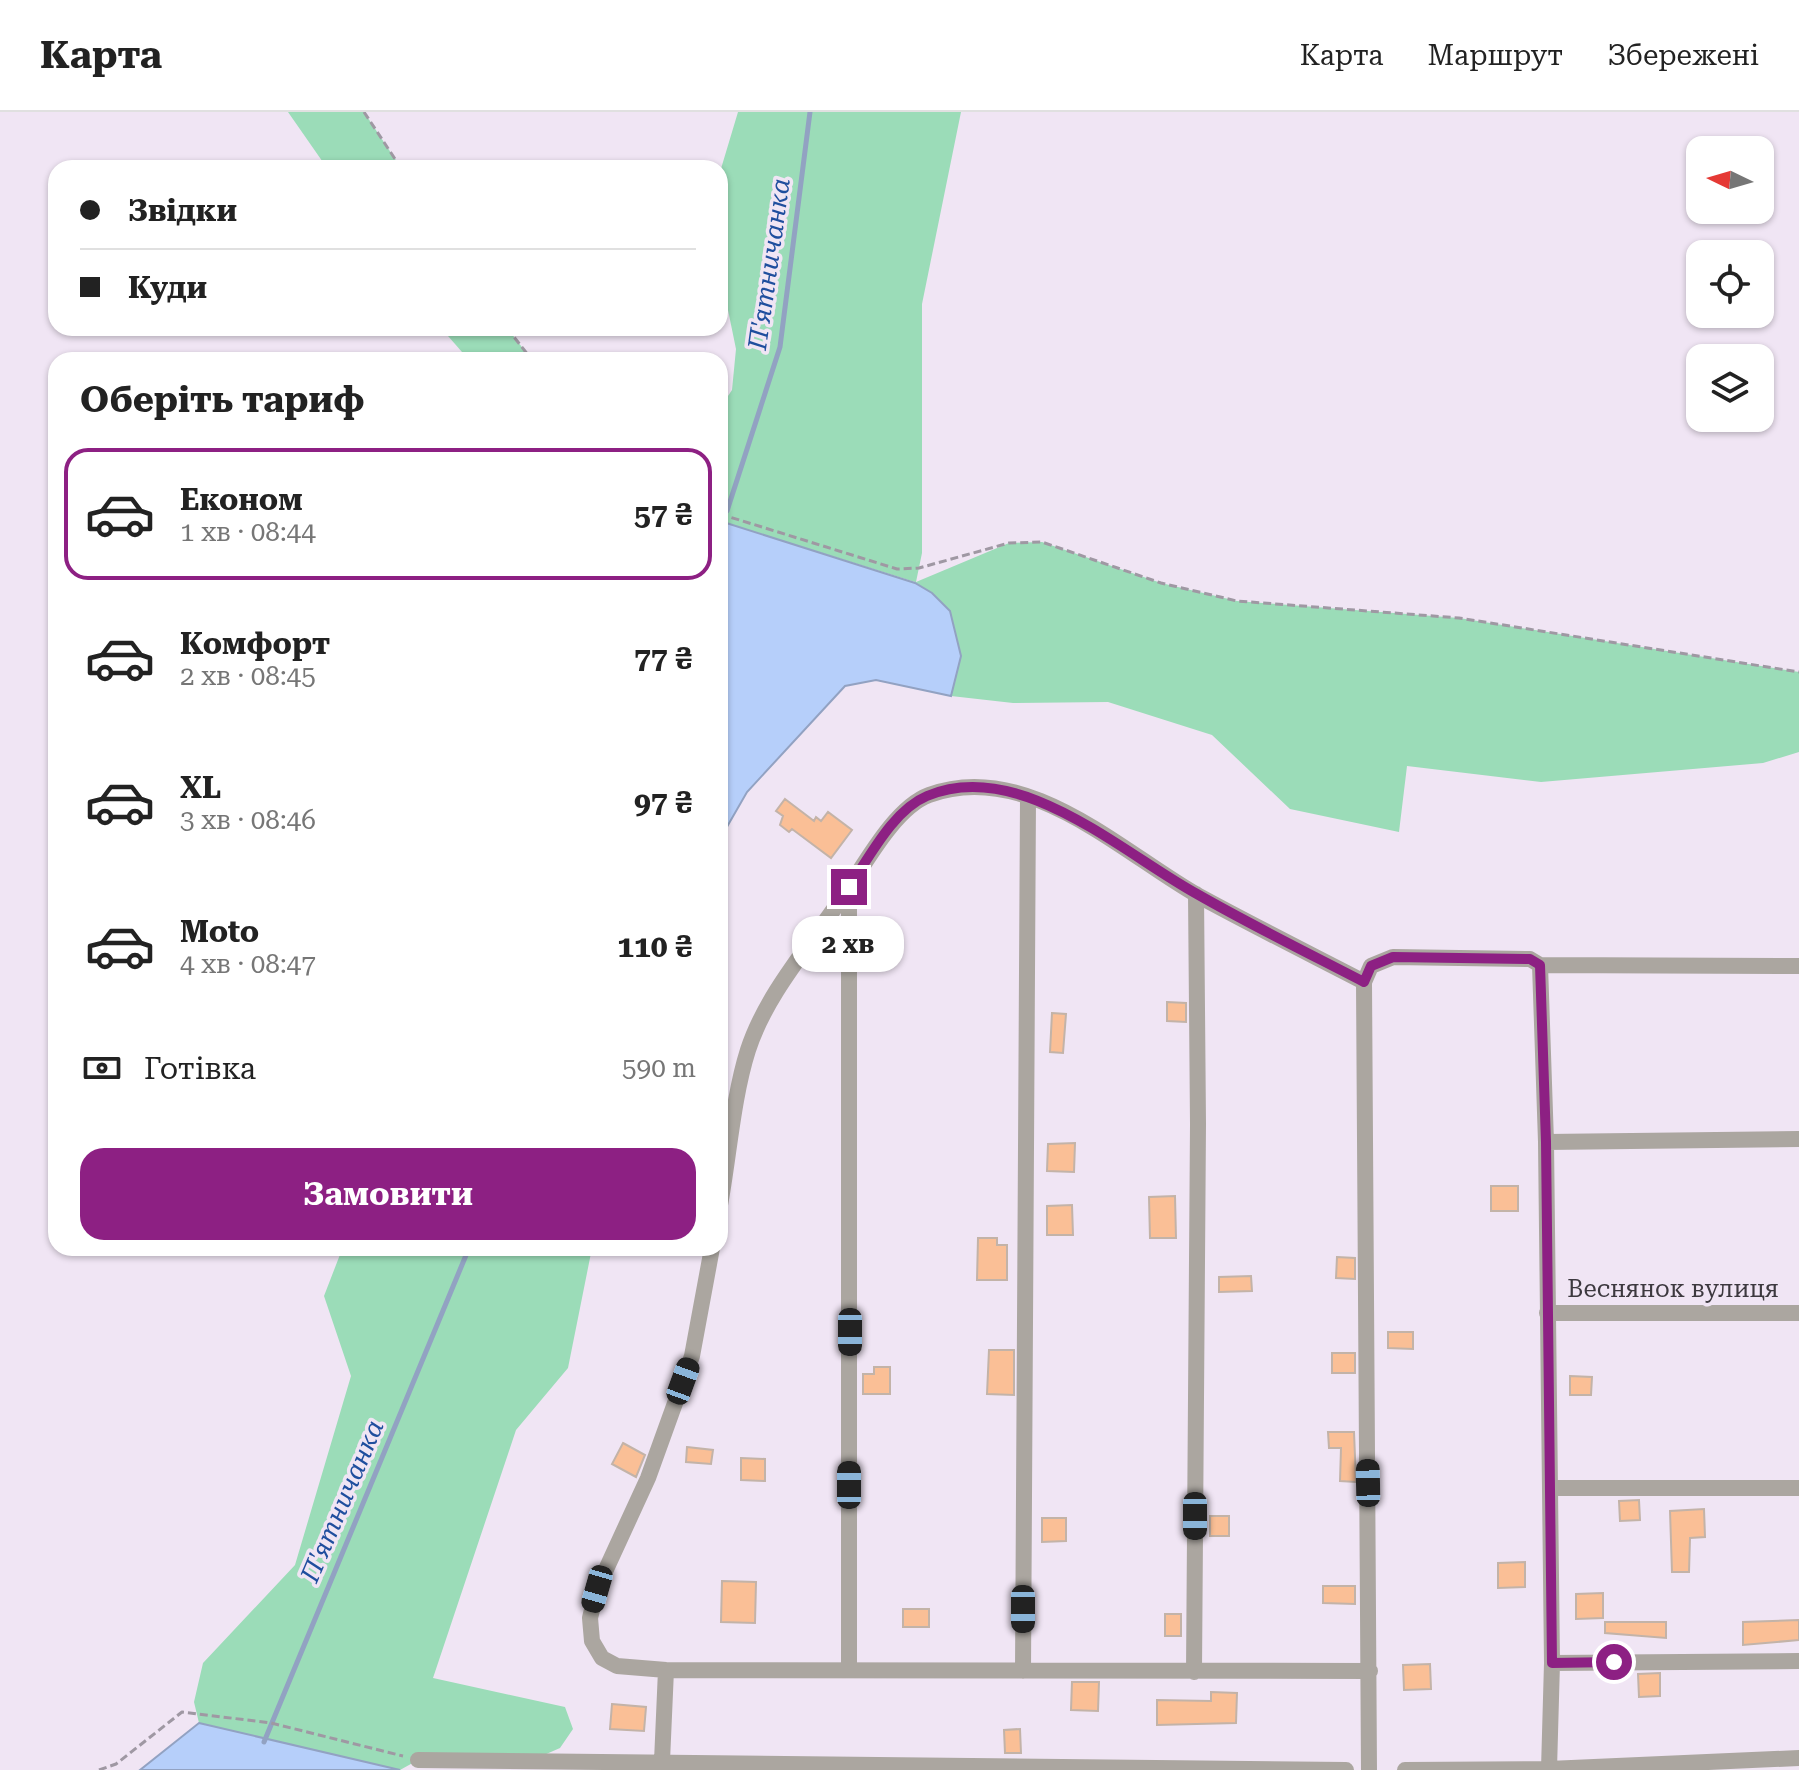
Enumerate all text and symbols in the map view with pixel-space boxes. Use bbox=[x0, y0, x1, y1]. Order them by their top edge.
text: Карта bbox=[40, 33, 162, 77]
text: Карта bbox=[1300, 39, 1384, 72]
text: Маршрут bbox=[1428, 39, 1563, 72]
text: Збережені bbox=[1607, 39, 1759, 72]
north arrow bbox=[1686, 136, 1774, 224]
map controls bbox=[1686, 136, 1774, 432]
water label: П'ятничанка bbox=[742, 176, 796, 353]
text: Звідки bbox=[128, 193, 237, 228]
button: locate bbox=[1686, 240, 1774, 328]
text: Куди bbox=[128, 270, 207, 305]
button: layers bbox=[1686, 344, 1774, 432]
text: Оберіть тариф bbox=[80, 379, 365, 421]
icon: car bbox=[84, 478, 156, 550]
text: Економ bbox=[180, 482, 303, 517]
text: 57 ₴ bbox=[634, 497, 692, 532]
text: 1 хв · 08:44 bbox=[180, 517, 316, 547]
icon: car bbox=[84, 622, 156, 694]
text: Комфорт bbox=[180, 626, 330, 661]
text: 77 ₴ bbox=[634, 641, 692, 676]
text: 2 хв · 08:45 bbox=[180, 661, 316, 691]
icon: car bbox=[84, 766, 156, 838]
text: XL bbox=[180, 770, 221, 805]
text: 97 ₴ bbox=[634, 785, 692, 820]
text: 3 хв · 08:46 bbox=[180, 805, 316, 835]
route end bbox=[831, 869, 867, 905]
icon: car bbox=[84, 910, 156, 982]
text: Moto bbox=[180, 914, 259, 949]
callout: 2 хв bbox=[793, 915, 905, 971]
text: 110 ₴ bbox=[617, 929, 692, 964]
text: 2 хв bbox=[822, 929, 874, 959]
text: 4 хв · 08:47 bbox=[180, 949, 316, 979]
icon: cash bbox=[80, 1046, 124, 1090]
text: Готівка bbox=[144, 1051, 256, 1086]
text: 590 m bbox=[622, 1053, 696, 1083]
button: Замовити bbox=[80, 1148, 696, 1240]
street label: Веснянок вулиця bbox=[1567, 1275, 1779, 1303]
car bbox=[838, 1308, 862, 1356]
car bbox=[664, 1354, 702, 1408]
water label: П'ятничанка bbox=[294, 1415, 390, 1587]
car bbox=[1356, 1459, 1380, 1507]
car bbox=[837, 1461, 861, 1509]
car bbox=[1183, 1492, 1207, 1540]
car bbox=[579, 1563, 615, 1615]
car bbox=[1011, 1585, 1035, 1633]
route start bbox=[1596, 1644, 1632, 1680]

